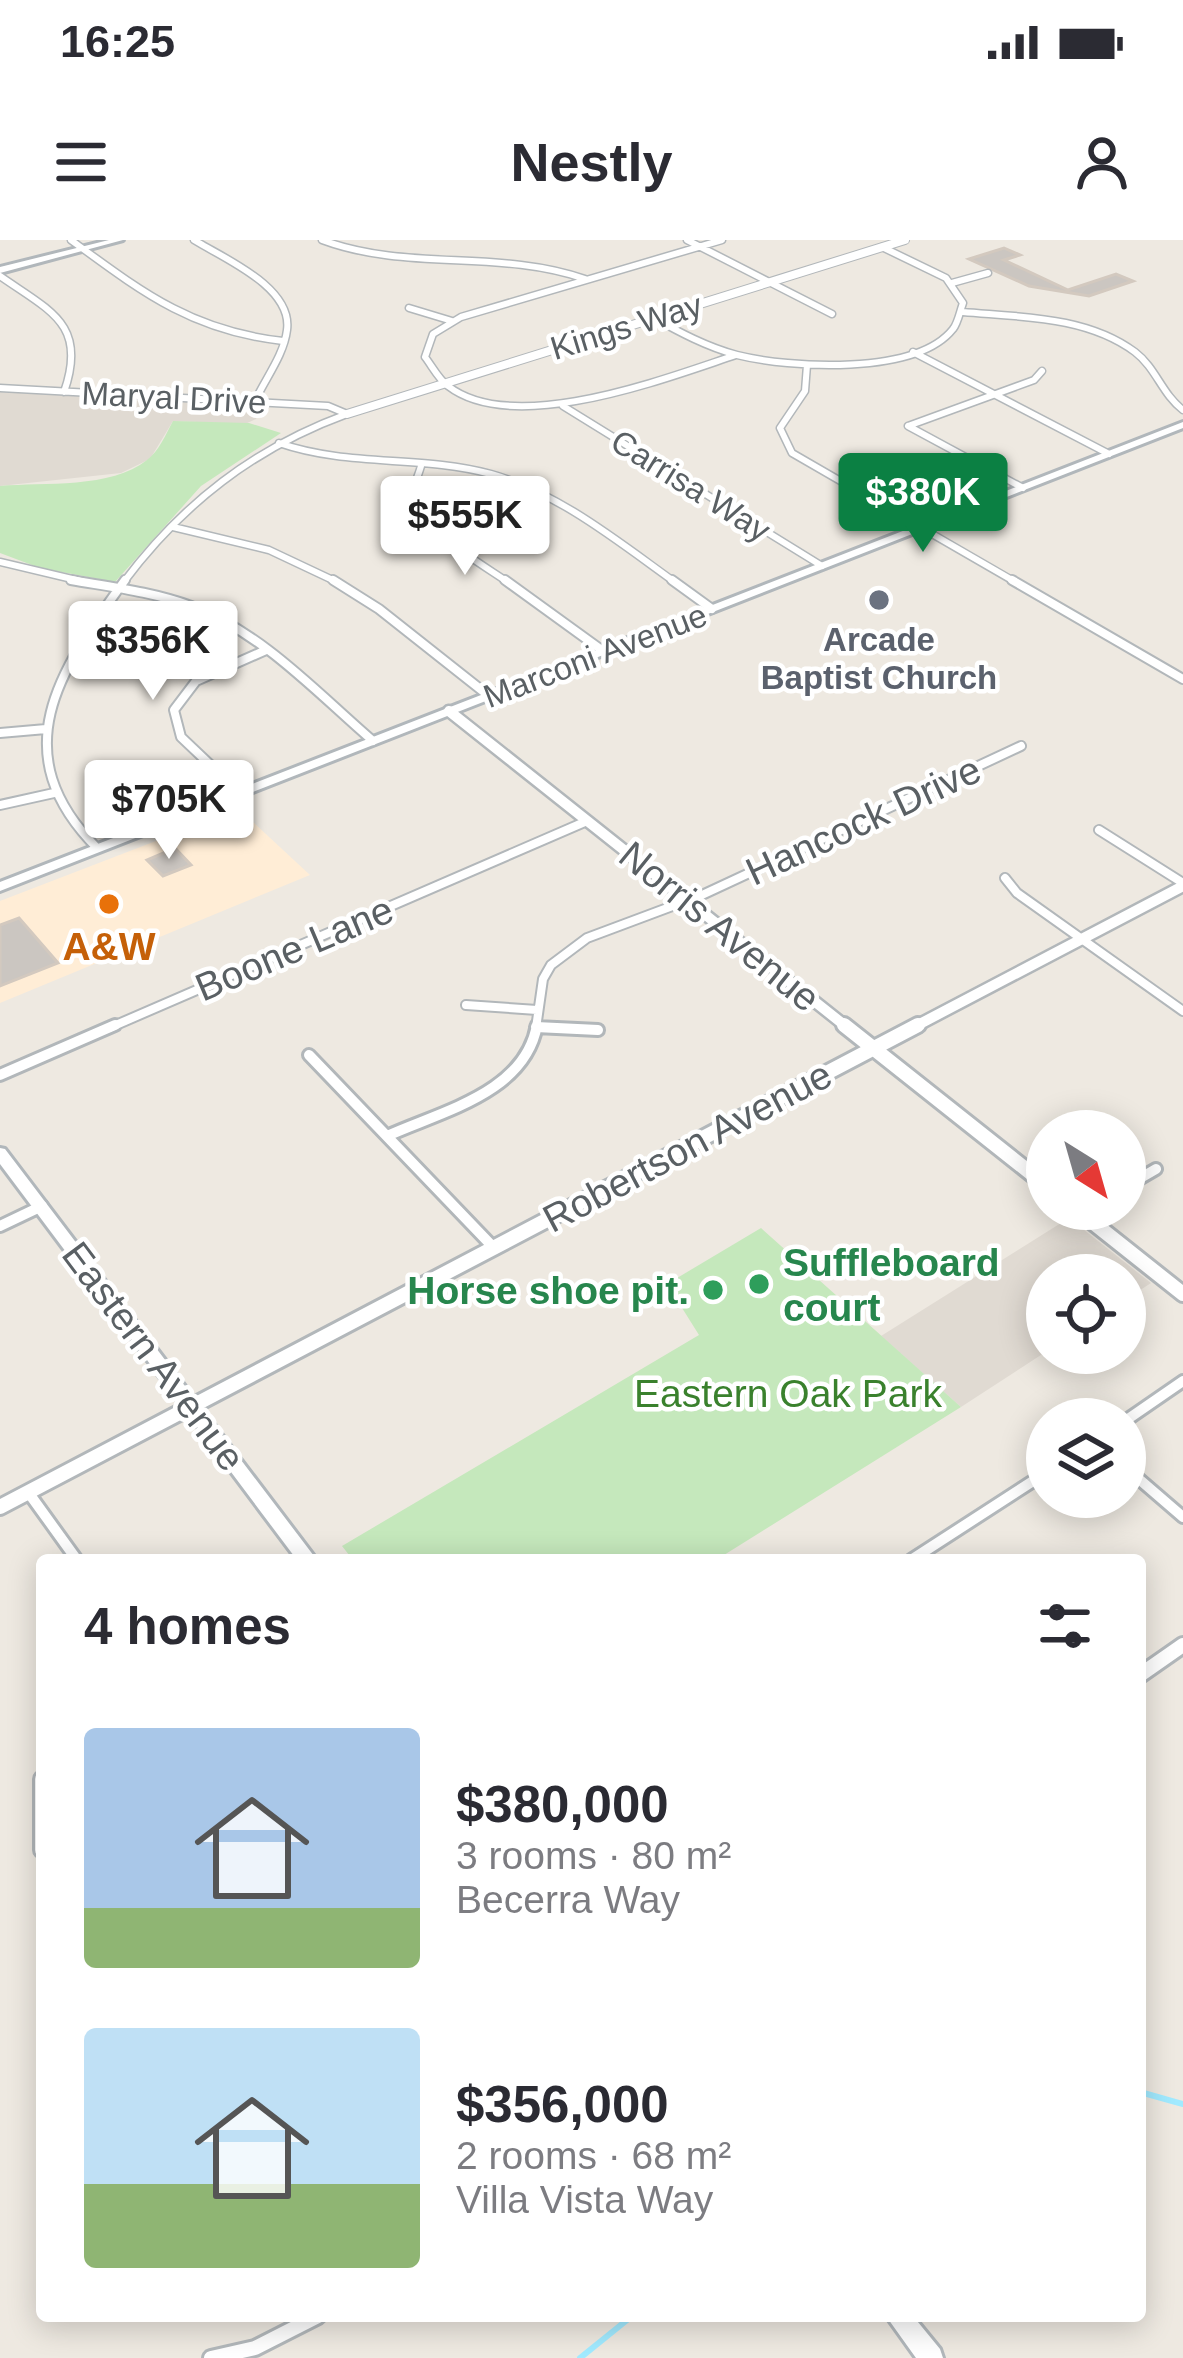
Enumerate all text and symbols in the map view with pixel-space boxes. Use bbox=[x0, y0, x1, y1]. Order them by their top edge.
text: 16:25 bbox=[60, 16, 175, 67]
icon: menu bbox=[48, 129, 114, 195]
icon: person bbox=[1069, 129, 1135, 195]
text: Nestly bbox=[510, 132, 673, 192]
street label: Kings Way bbox=[546, 286, 707, 367]
street label: Maryal Drive bbox=[81, 374, 267, 421]
street label: Carrisa Way bbox=[604, 422, 777, 549]
pin: $380K bbox=[839, 453, 1007, 555]
text: $380K bbox=[866, 470, 980, 513]
pin: $555K bbox=[381, 476, 549, 578]
text: $555K bbox=[408, 493, 522, 536]
marker: Arcade Baptist Church bbox=[866, 587, 892, 613]
street label: Marconi Avenue bbox=[478, 596, 712, 715]
pin: $356K bbox=[69, 601, 237, 703]
text: $356K bbox=[96, 618, 210, 661]
place label: Arcade Baptist Church bbox=[761, 621, 997, 696]
street label: Hancock Drive bbox=[739, 747, 987, 894]
pin: $705K bbox=[85, 760, 253, 862]
text: $705K bbox=[112, 777, 226, 820]
street label: Norris Avenue bbox=[611, 833, 828, 1020]
street label: Boone Lane bbox=[189, 888, 399, 1009]
marker: A&W bbox=[96, 891, 122, 917]
place label: A&W bbox=[62, 925, 156, 968]
street label: Robertson Avenue bbox=[536, 1052, 839, 1241]
north arrow bbox=[1026, 1110, 1146, 1230]
map controls bbox=[1026, 1110, 1146, 1518]
street label: Eastern Avenue bbox=[54, 1234, 253, 1479]
place label: Suffleboard court bbox=[783, 1241, 1000, 1329]
button: locate bbox=[1026, 1254, 1146, 1374]
place label: Horse shoe pit. bbox=[407, 1269, 689, 1312]
marker: Suffleboard court bbox=[746, 1271, 772, 1297]
marker: Horse shoe pit. bbox=[700, 1277, 726, 1303]
park label: Eastern Oak Park bbox=[634, 1372, 942, 1415]
button: layers bbox=[1026, 1398, 1146, 1518]
icon: filters bbox=[1032, 1593, 1098, 1659]
text: 4 homes bbox=[84, 1598, 291, 1655]
icon: home bbox=[180, 1776, 324, 1920]
text: $380,000 bbox=[456, 1776, 669, 1833]
text: 3 rooms · 80 m² bbox=[456, 1834, 731, 1877]
text: Becerra Way bbox=[456, 1878, 680, 1921]
icon: home bbox=[180, 2076, 324, 2220]
text: $356,000 bbox=[456, 2076, 669, 2133]
text: 2 rooms · 68 m² bbox=[456, 2134, 731, 2177]
text: Villa Vista Way bbox=[456, 2178, 713, 2221]

